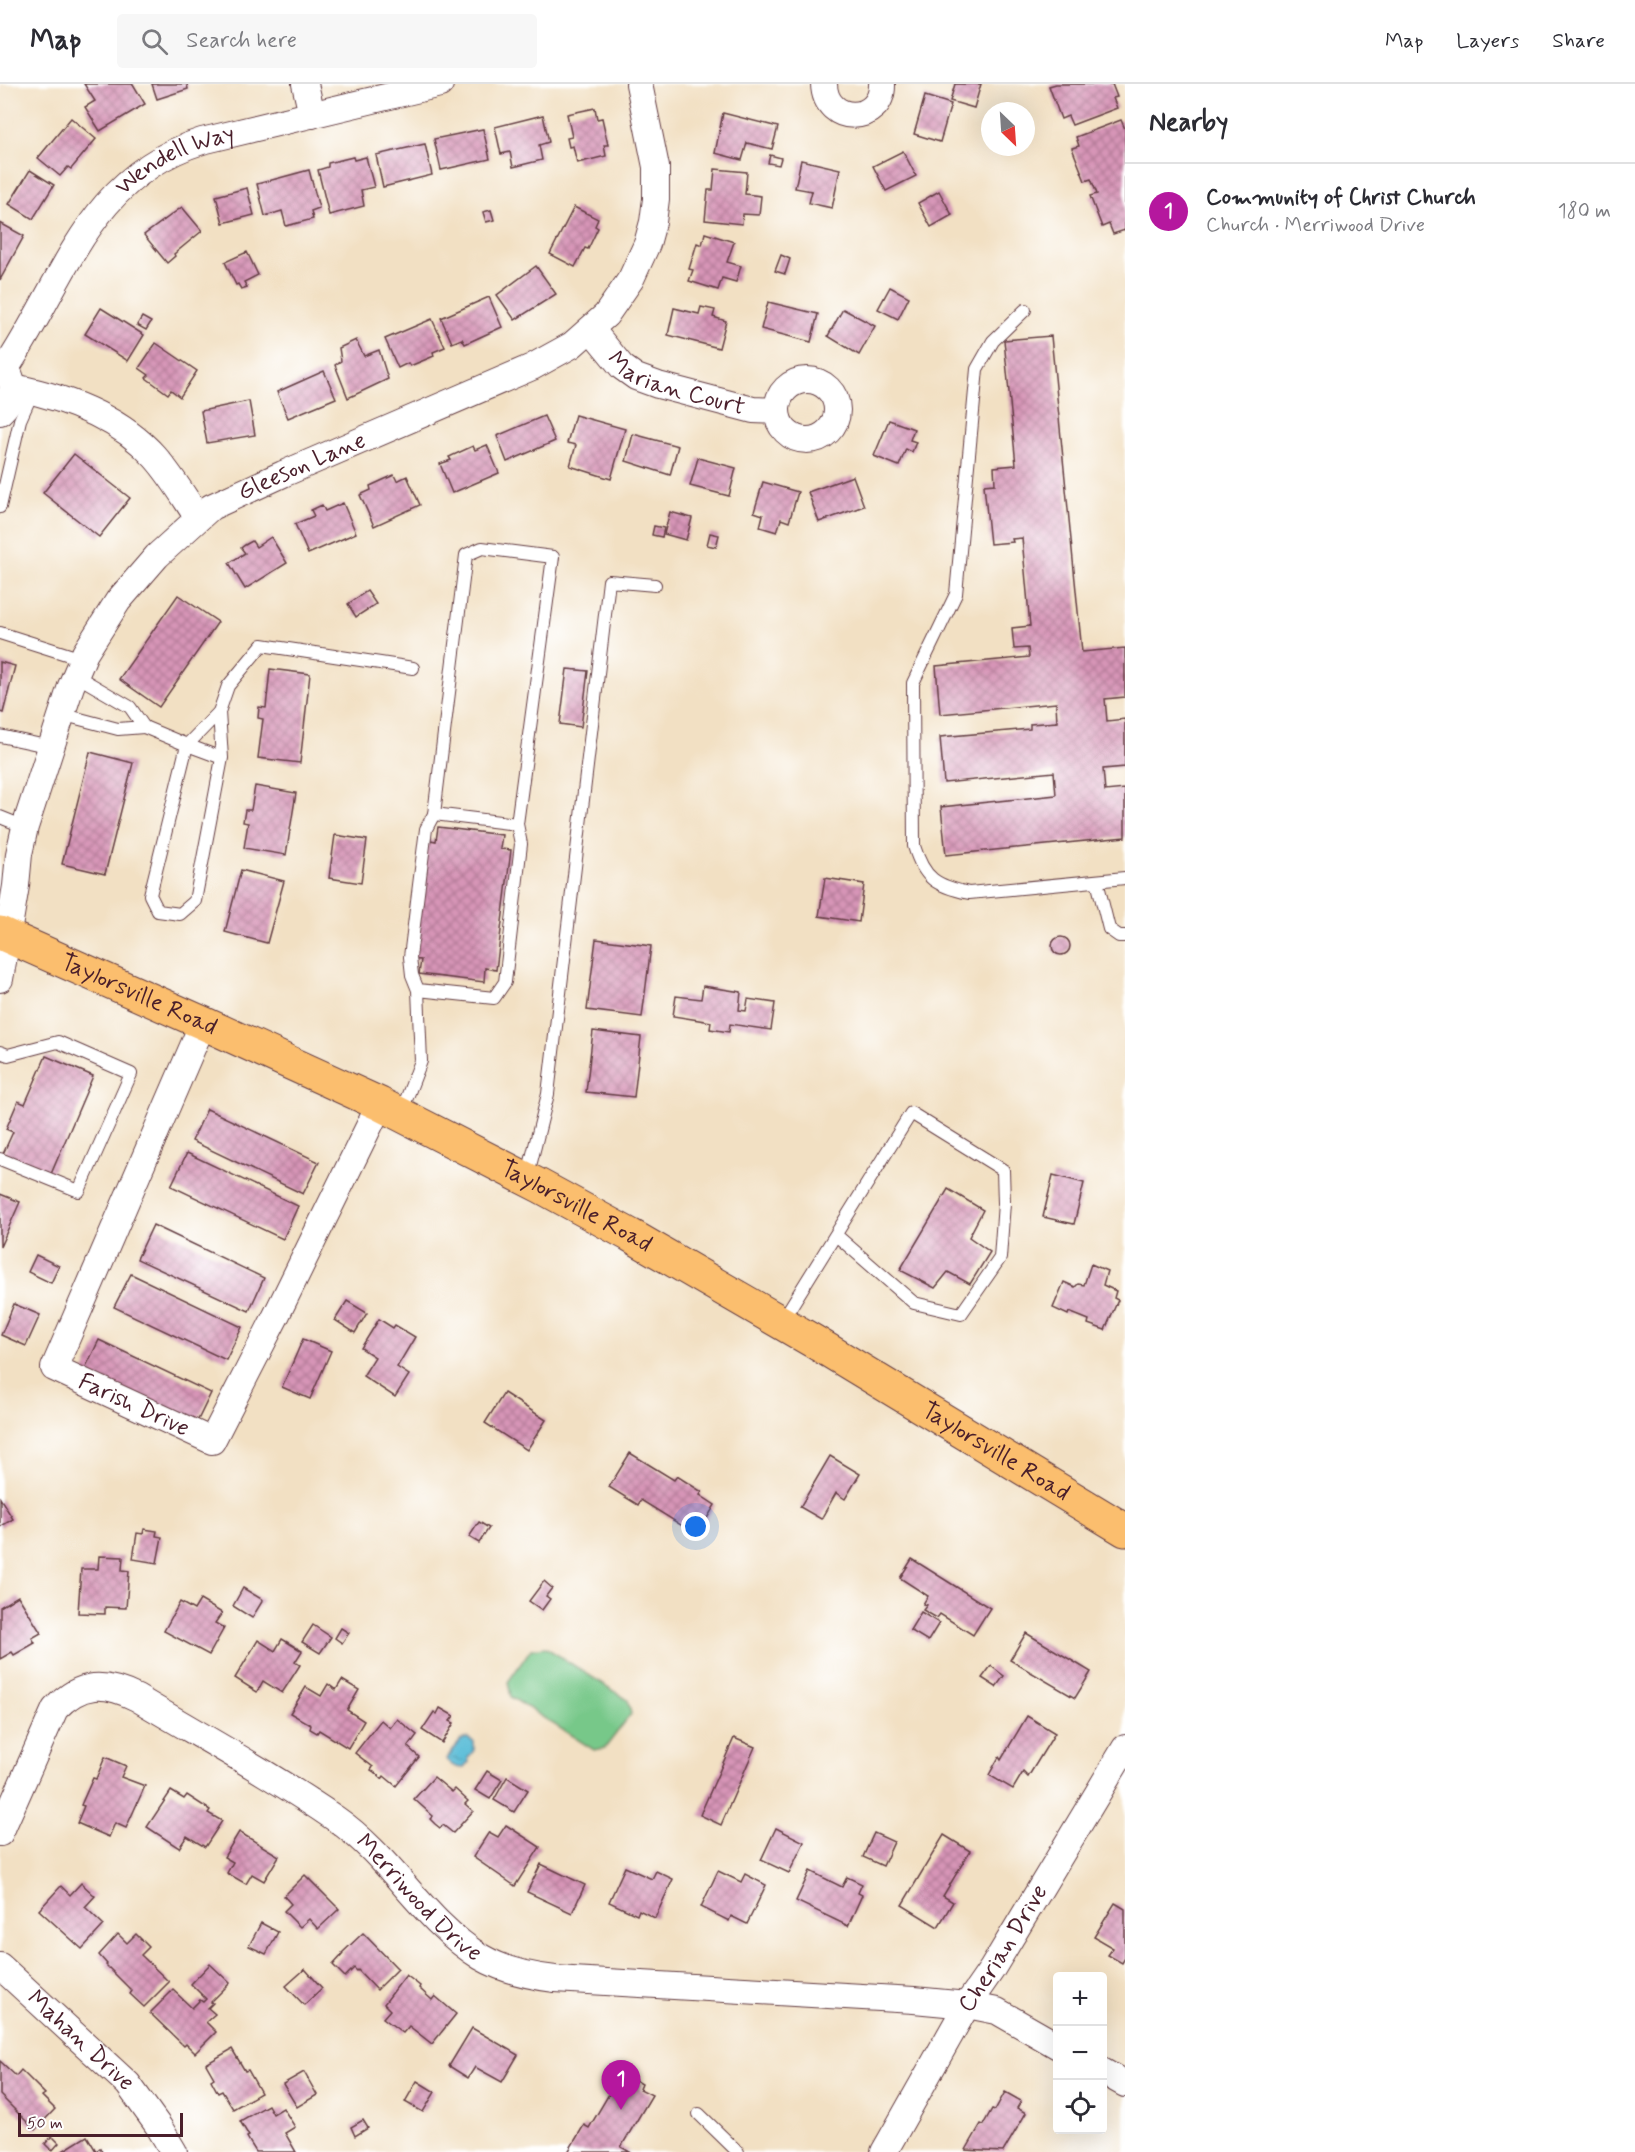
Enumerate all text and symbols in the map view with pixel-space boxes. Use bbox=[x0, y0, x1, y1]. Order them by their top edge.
search box bbox=[117, 14, 537, 68]
text: Map bbox=[30, 23, 81, 60]
icon: search bbox=[138, 25, 171, 58]
text: Search here bbox=[186, 27, 297, 55]
text: Map bbox=[1385, 27, 1423, 55]
text: Layers bbox=[1456, 27, 1519, 55]
text: Share bbox=[1552, 27, 1605, 55]
north arrow bbox=[981, 102, 1035, 156]
text: Nearby bbox=[1149, 106, 1228, 140]
street label: Wendell Way bbox=[108, 118, 238, 202]
text: Community of Christ Church bbox=[1206, 184, 1476, 212]
text: 1 bbox=[1164, 198, 1173, 225]
text: 180 m bbox=[1558, 198, 1611, 225]
text: Church · Merriwood Drive bbox=[1206, 212, 1425, 239]
street label: Marian Court bbox=[600, 345, 748, 423]
street label: Gleeson Lane bbox=[233, 425, 371, 508]
street label: Taylorsville Road bbox=[56, 946, 222, 1043]
street label: Taylorsville Road bbox=[495, 1153, 658, 1260]
street label: Farish Drive bbox=[74, 1366, 195, 1444]
street label: Taylorsville Road bbox=[916, 1395, 1076, 1508]
your location bbox=[681, 1512, 710, 1541]
street label: Merriwood Drive bbox=[349, 1827, 488, 1969]
street label: Cherian Drive bbox=[951, 1879, 1055, 2019]
map controls bbox=[1053, 1972, 1107, 2134]
button: + bbox=[1053, 1972, 1107, 2026]
street label: Mahan Drive bbox=[21, 1983, 141, 2098]
button: − bbox=[1053, 2026, 1107, 2080]
pin: 1 bbox=[602, 2060, 640, 2110]
button: locate bbox=[1053, 2080, 1107, 2134]
scale bar bbox=[18, 2110, 183, 2138]
text: 50 m bbox=[27, 2113, 63, 2134]

